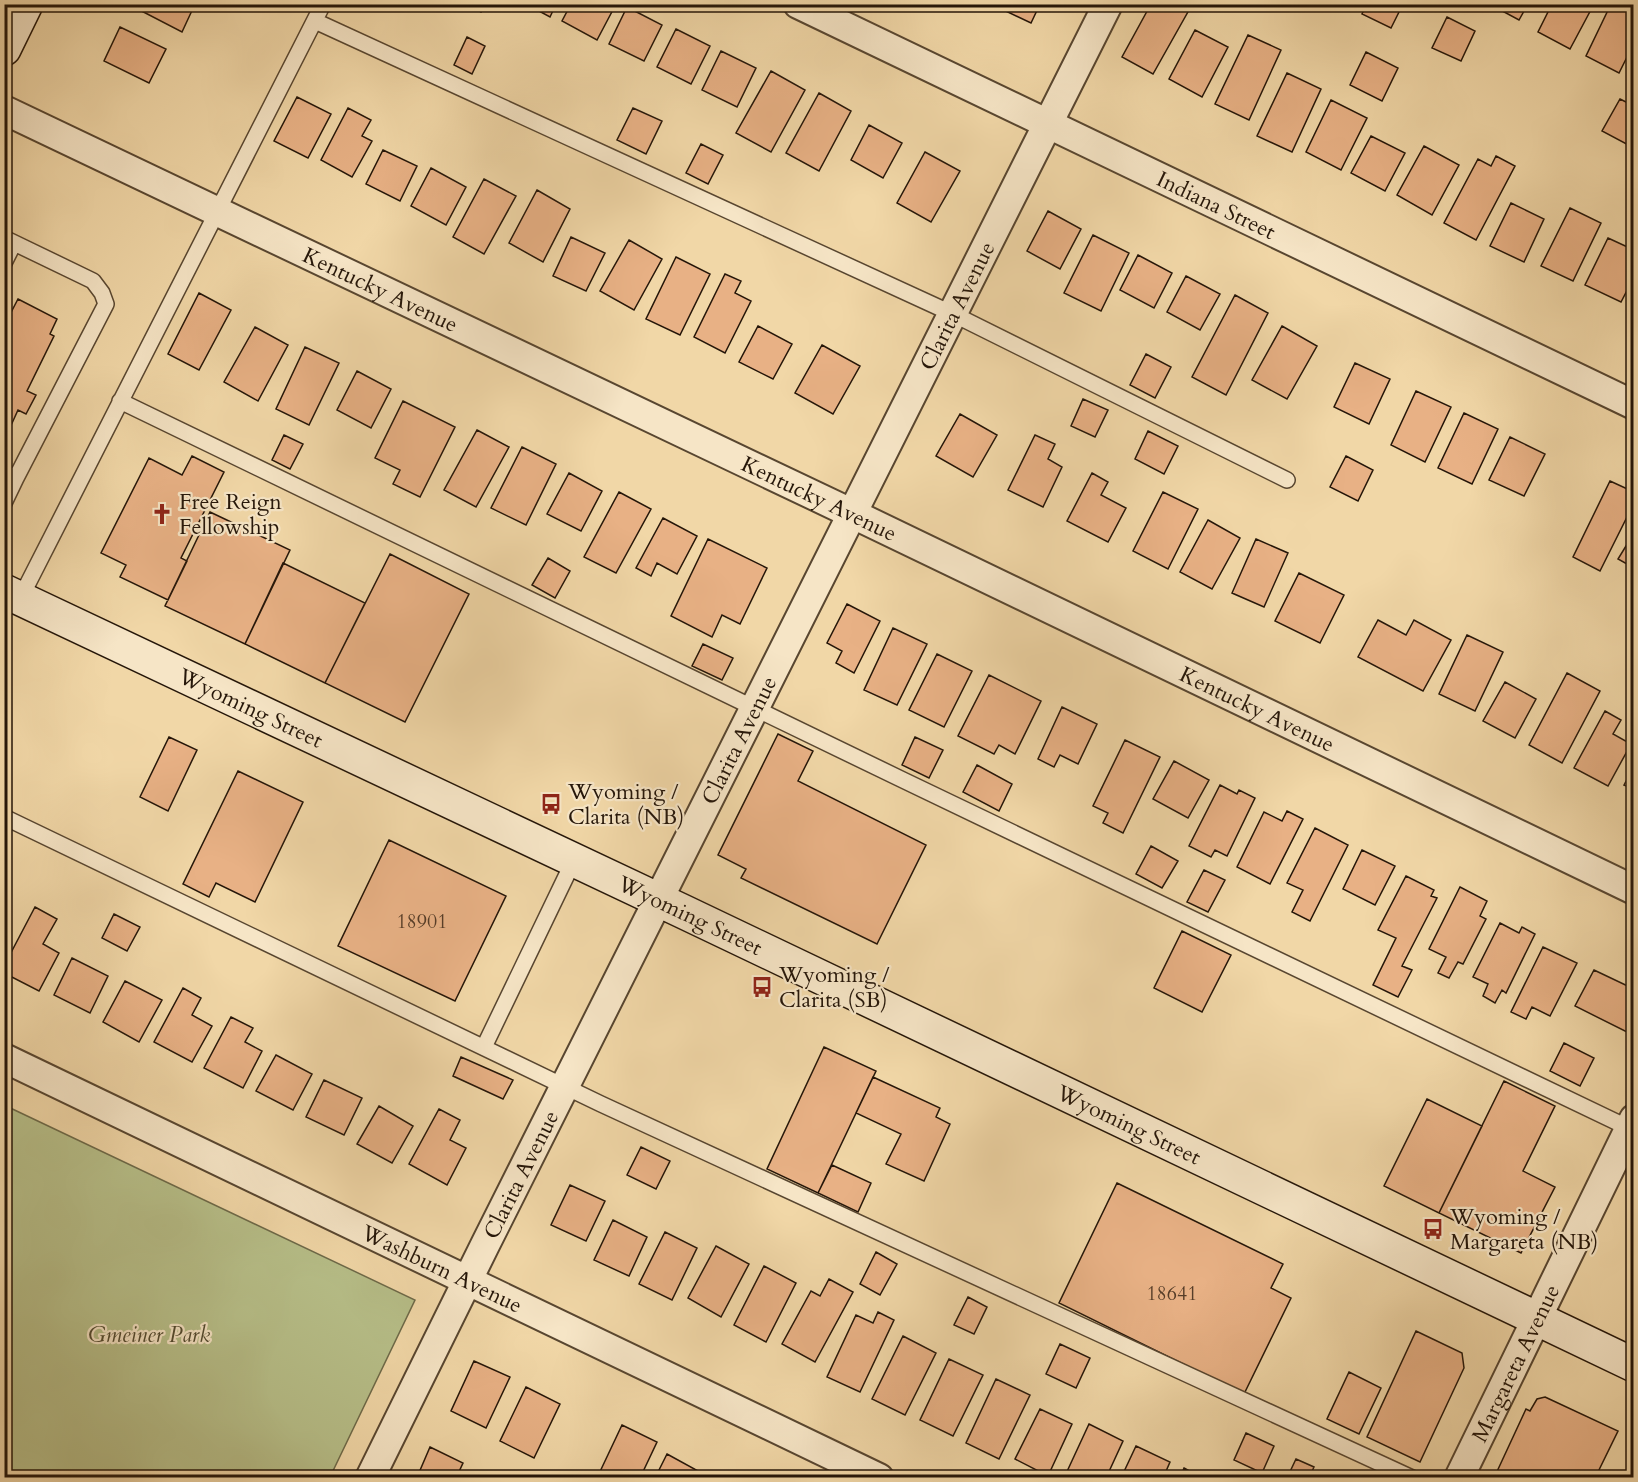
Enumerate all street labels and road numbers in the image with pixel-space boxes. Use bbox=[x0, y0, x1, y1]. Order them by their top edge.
street label: Indiana Street bbox=[1152, 164, 1280, 247]
street label: Clarita Avenue bbox=[913, 237, 1002, 375]
street label: Kentucky Avenue bbox=[298, 240, 463, 340]
street label: Kentucky Avenue bbox=[736, 449, 902, 549]
street label: Kentucky Avenue bbox=[1174, 659, 1339, 760]
street label: Wyoming Street bbox=[172, 661, 328, 755]
street label: Clarita Avenue bbox=[695, 671, 784, 810]
street label: Wyoming Street bbox=[612, 868, 767, 963]
street label: Wyoming Street bbox=[1051, 1077, 1206, 1172]
street label: Clarita Avenue bbox=[477, 1105, 566, 1244]
street label: Washburn Avenue bbox=[355, 1217, 527, 1321]
street label: Margareta Avenue bbox=[1465, 1280, 1567, 1447]

